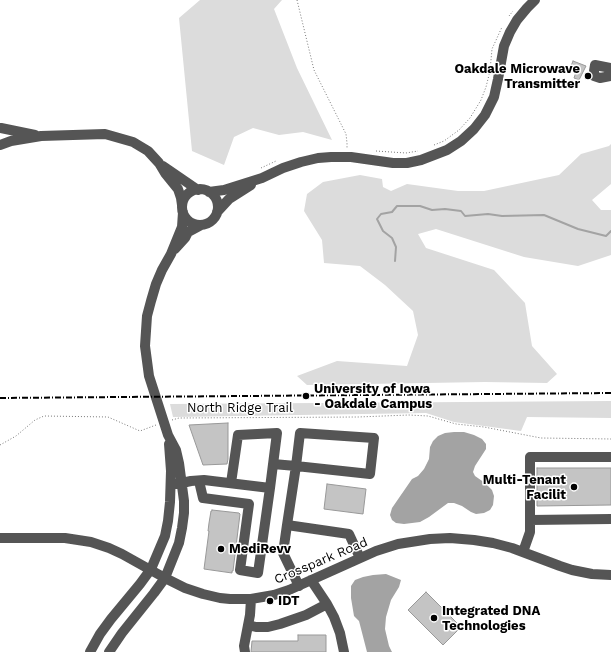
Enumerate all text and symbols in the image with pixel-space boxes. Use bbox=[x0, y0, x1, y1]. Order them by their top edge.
place label: Oakdale Microwave Transmitter bbox=[454, 61, 580, 92]
marker: Oakdale Microwave Transmitter bbox=[583, 71, 593, 81]
place label: University of Iowa - Oakdale Campus bbox=[314, 381, 432, 412]
marker: University of Iowa - Oakdale Campus bbox=[301, 391, 311, 401]
street label: North Ridge Trail bbox=[187, 400, 293, 416]
place label: Multi-Tenant Facilit bbox=[483, 472, 566, 503]
marker: Multi-Tenant Facilit bbox=[569, 482, 579, 492]
street label: Crosspark Road bbox=[272, 534, 370, 588]
place label: MediRevv bbox=[229, 541, 291, 557]
marker: MediRevv bbox=[216, 544, 226, 554]
place label: IDT bbox=[278, 593, 300, 609]
marker: IDT bbox=[265, 596, 275, 606]
place label: Integrated DNA Technologies bbox=[442, 603, 540, 634]
marker: Integrated DNA Technologies bbox=[429, 613, 439, 623]

